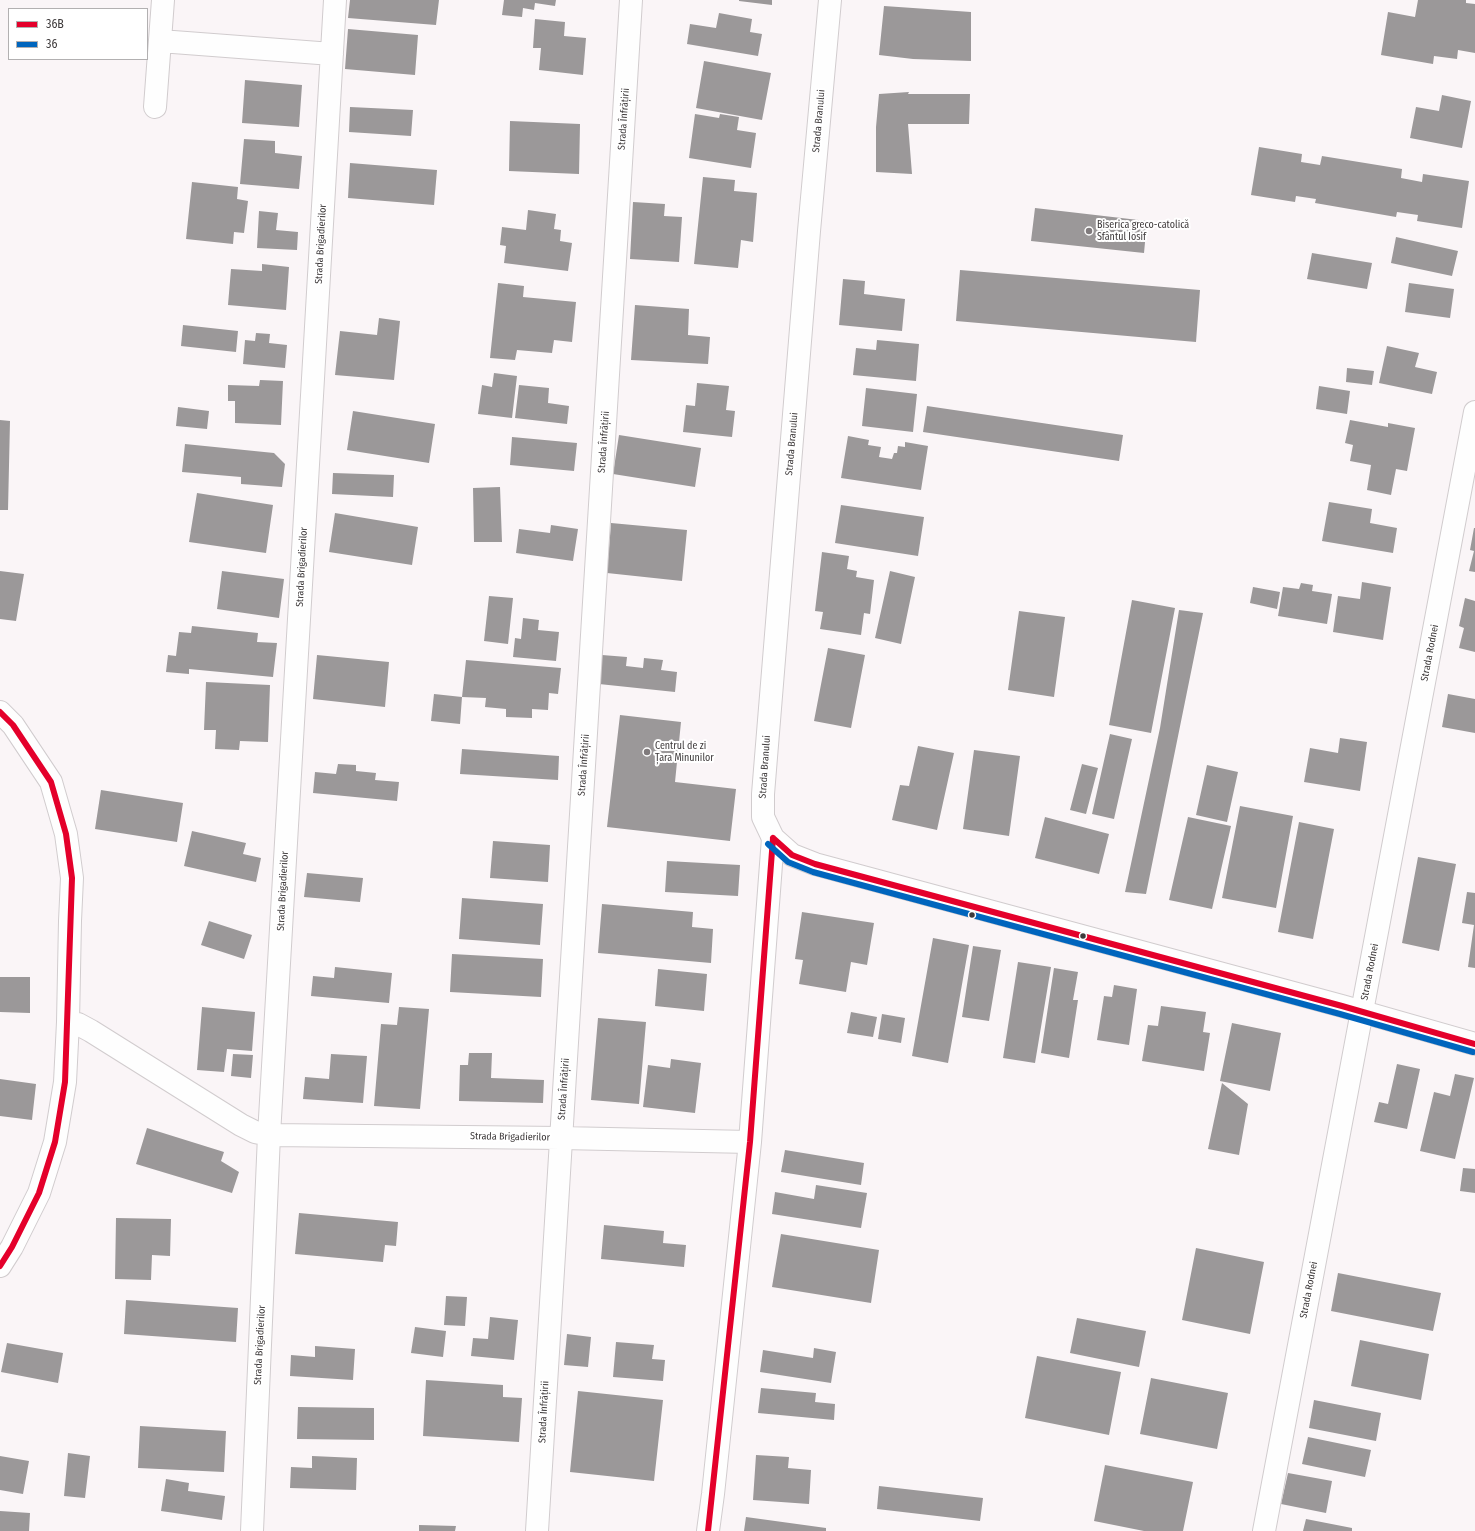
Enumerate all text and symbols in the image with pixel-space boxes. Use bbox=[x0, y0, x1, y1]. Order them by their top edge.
legend bbox=[8, 8, 148, 60]
text: 36B bbox=[46, 17, 64, 31]
text: 36 bbox=[46, 37, 57, 51]
street label: Strada Înfrățirii bbox=[616, 88, 632, 150]
street label: Strada Branului bbox=[810, 89, 828, 153]
street label: Strada Brigadierilor bbox=[313, 204, 329, 284]
place label: Biserica greco-catolică Sfântul Iosif bbox=[1097, 219, 1189, 242]
marker: Biserica greco-catolică Sfântul Iosif bbox=[1084, 226, 1094, 236]
street label: Strada Înfrățirii bbox=[596, 411, 612, 473]
street label: Strada Branului bbox=[783, 412, 801, 476]
street label: Strada Brigadierilor bbox=[294, 527, 310, 607]
street label: Strada Rodnei bbox=[1419, 624, 1441, 682]
street label: Strada Înfrățirii bbox=[576, 734, 592, 796]
street label: Strada Branului bbox=[757, 735, 773, 799]
place label: Centrul de zi Țara Minunilor bbox=[655, 740, 714, 764]
marker: Centrul de zi Țara Minunilor bbox=[642, 747, 652, 757]
street label: Strada Brigadierilor bbox=[275, 851, 291, 931]
unlabelled marker bbox=[967, 910, 977, 920]
unlabelled marker bbox=[1078, 931, 1088, 941]
street label: Strada Rodnei bbox=[1359, 943, 1381, 1001]
street label: Strada Înfrățirii bbox=[556, 1058, 572, 1120]
street label: Strada Brigadierilor bbox=[470, 1130, 550, 1144]
street label: Strada Rodnei bbox=[1298, 1261, 1320, 1319]
street label: Strada Brigadierilor bbox=[252, 1305, 268, 1385]
street label: Strada Înfrățirii bbox=[536, 1381, 552, 1443]

